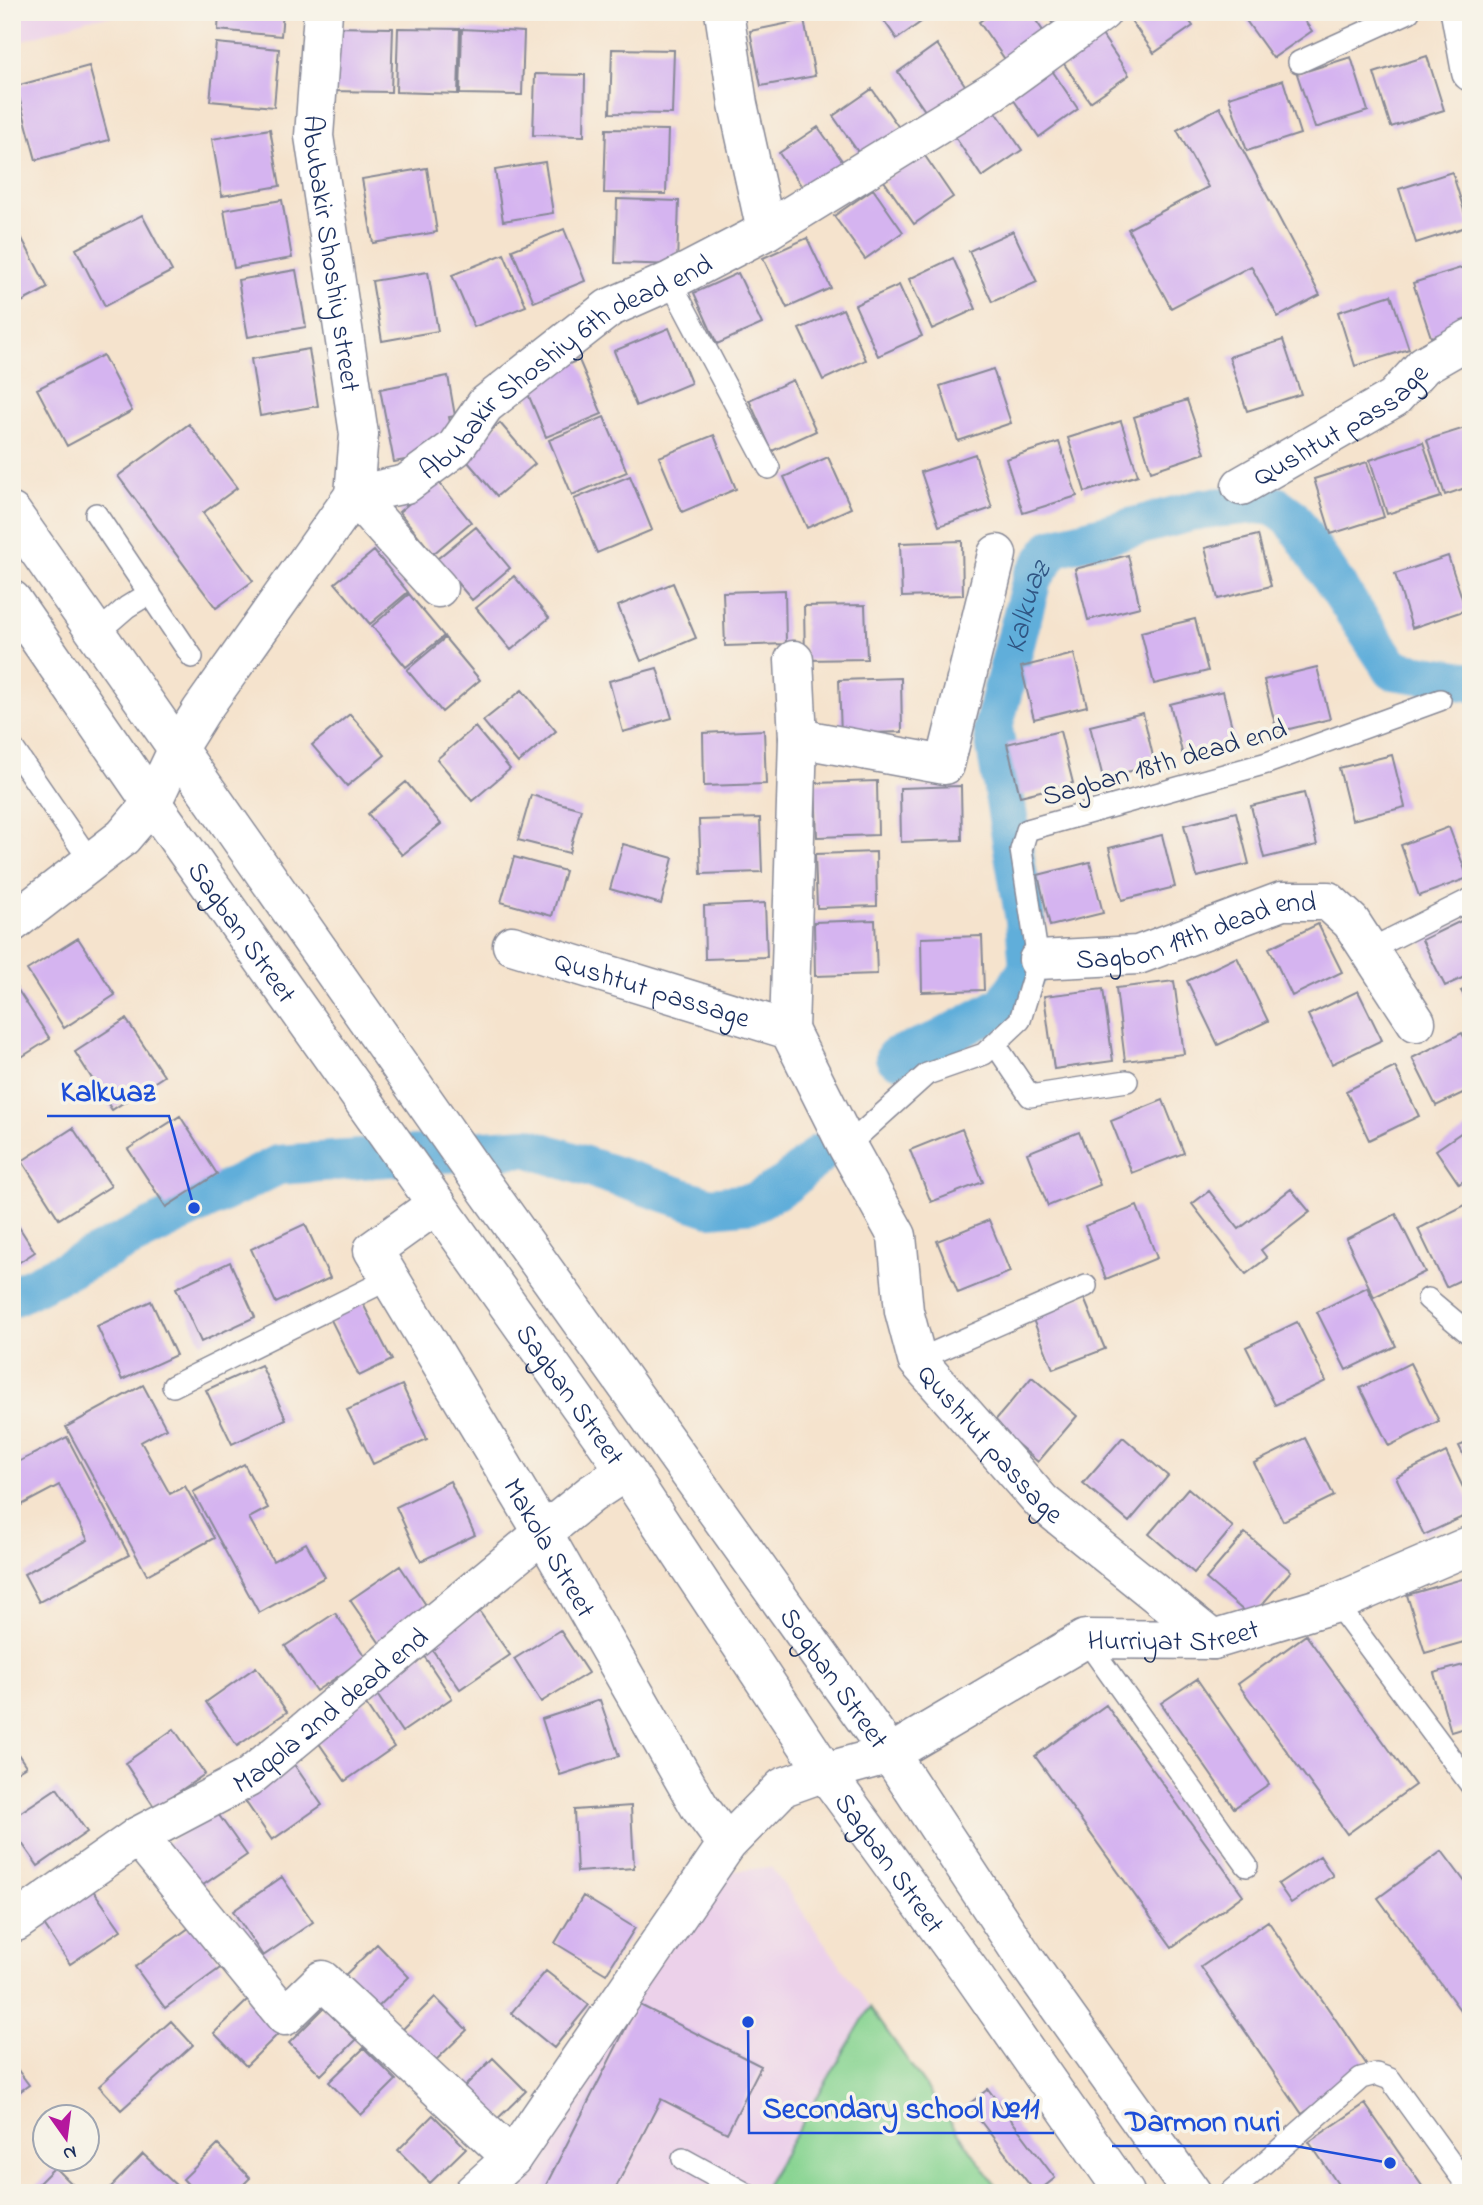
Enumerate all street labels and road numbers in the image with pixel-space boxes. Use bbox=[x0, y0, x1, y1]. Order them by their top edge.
street label: Abubakir Shoshiy street bbox=[290, 114, 369, 395]
street label: Abubakir Shoshiy 6th dead end bbox=[412, 245, 721, 492]
street label: Qushtut passage bbox=[1246, 355, 1440, 499]
street label: Sagban 18th dead end bbox=[1038, 710, 1292, 819]
street label: Sagban Street bbox=[175, 854, 305, 1013]
street label: Sagbon 19th dead end bbox=[1075, 883, 1316, 982]
street label: Qushtut passage bbox=[549, 942, 755, 1041]
street label: Sagban Street bbox=[504, 1316, 633, 1475]
street label: Qushtut passage bbox=[906, 1357, 1071, 1536]
street label: Makola Street bbox=[491, 1471, 604, 1626]
street label: Sogban Street bbox=[768, 1600, 897, 1759]
street label: Hurriyat Street bbox=[1087, 1610, 1265, 1664]
street label: Maqola 2nd dead end bbox=[227, 1619, 439, 1806]
street label: Sagban Street bbox=[822, 1785, 953, 1943]

